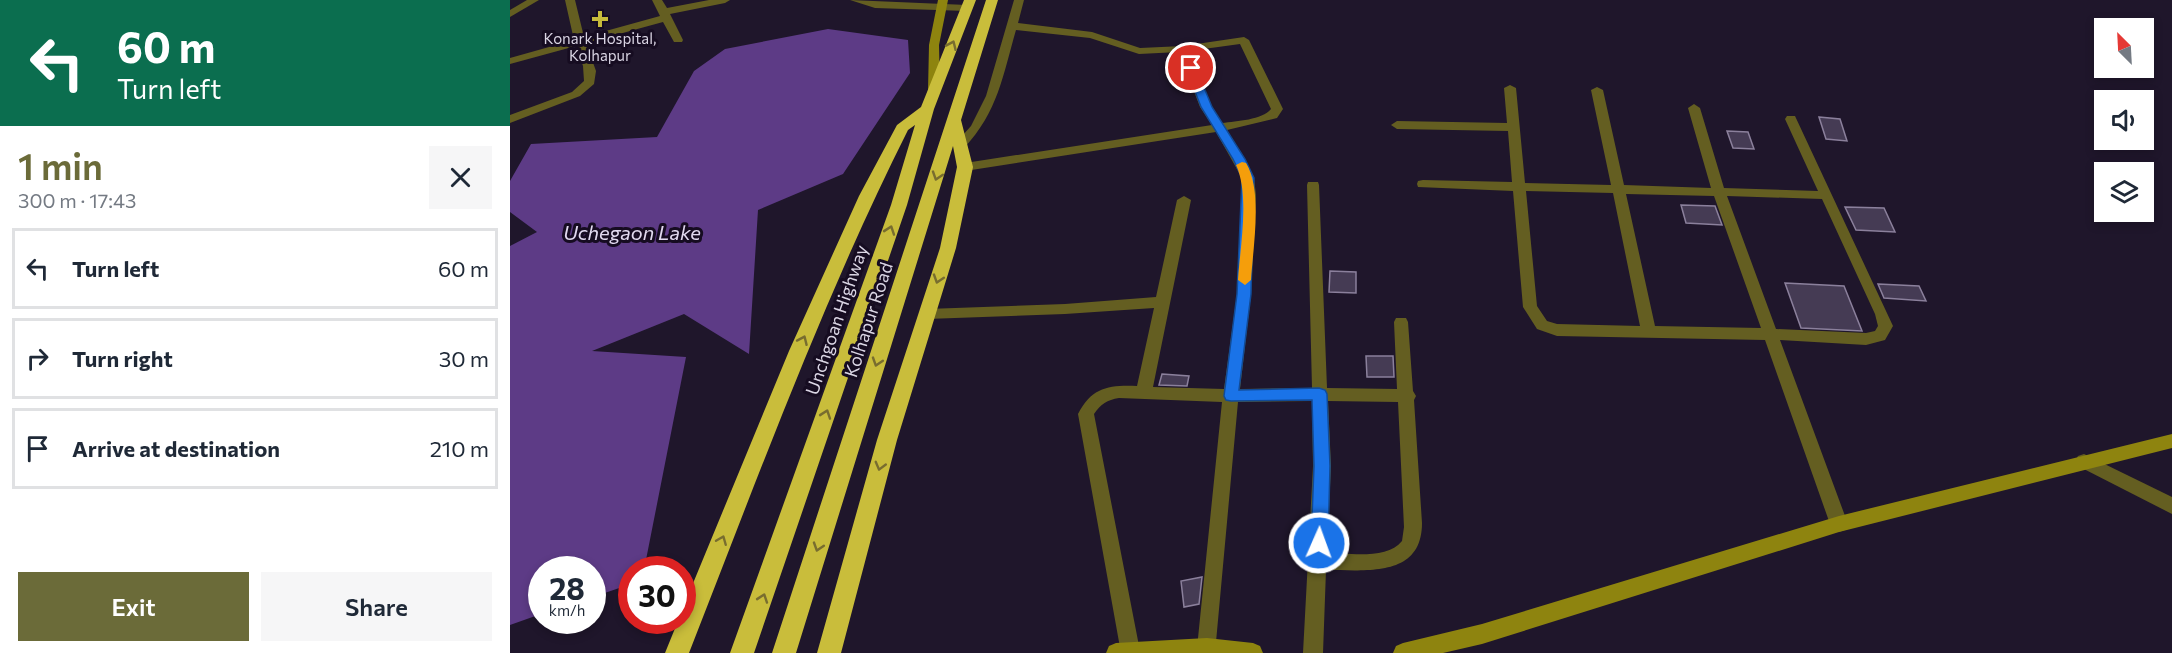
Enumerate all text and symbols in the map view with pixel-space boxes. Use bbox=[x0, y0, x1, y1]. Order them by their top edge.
marker: Konark Hospital, Kolhapur bbox=[591, 10, 609, 28]
north arrow bbox=[2094, 18, 2154, 78]
map controls bbox=[2094, 18, 2154, 222]
text: 60 m bbox=[117, 20, 216, 72]
icon: left bbox=[18, 24, 96, 102]
place label: Konark Hospital, Kolhapur bbox=[544, 29, 656, 64]
one-way arrow bbox=[945, 40, 957, 51]
pin bbox=[1165, 42, 1216, 93]
icon: arrive bbox=[1174, 51, 1207, 84]
text: Turn left bbox=[117, 72, 221, 105]
button: sound bbox=[2094, 90, 2154, 150]
text: 1 min bbox=[18, 143, 103, 187]
button: close bbox=[429, 146, 492, 209]
button: layers bbox=[2094, 162, 2154, 222]
one-way arrow bbox=[932, 170, 944, 181]
text: 300 m · 17:43 bbox=[18, 188, 136, 212]
water label: Uchegaon Lake bbox=[563, 220, 701, 244]
one-way arrow bbox=[883, 225, 896, 236]
street label: Unchgoan Highway bbox=[800, 242, 872, 397]
icon: left bbox=[21, 252, 54, 285]
text: Turn left bbox=[72, 255, 159, 282]
text: 60 m bbox=[438, 255, 489, 282]
street label: Kolhapur Road bbox=[839, 259, 897, 380]
one-way arrow bbox=[933, 273, 945, 284]
one-way arrow bbox=[795, 335, 807, 346]
icon: right bbox=[21, 342, 54, 375]
text: Turn right bbox=[72, 345, 173, 372]
text: 30 m bbox=[439, 345, 489, 372]
one-way arrow bbox=[872, 356, 884, 367]
one-way arrow bbox=[819, 409, 832, 420]
icon: arrive bbox=[21, 432, 54, 465]
text: Arrive at destination bbox=[72, 435, 280, 462]
text: 210 m bbox=[430, 435, 489, 462]
one-way arrow bbox=[875, 460, 887, 470]
position arrow bbox=[1287, 511, 1351, 575]
one-way arrow bbox=[715, 535, 727, 546]
one-way arrow bbox=[813, 541, 825, 552]
speed limit sign: 30 bbox=[618, 556, 696, 634]
text: 28 bbox=[549, 569, 585, 606]
button: Exit bbox=[18, 572, 249, 641]
button: Share bbox=[261, 572, 492, 641]
one-way arrow bbox=[756, 593, 768, 604]
text: km/h bbox=[549, 601, 585, 619]

